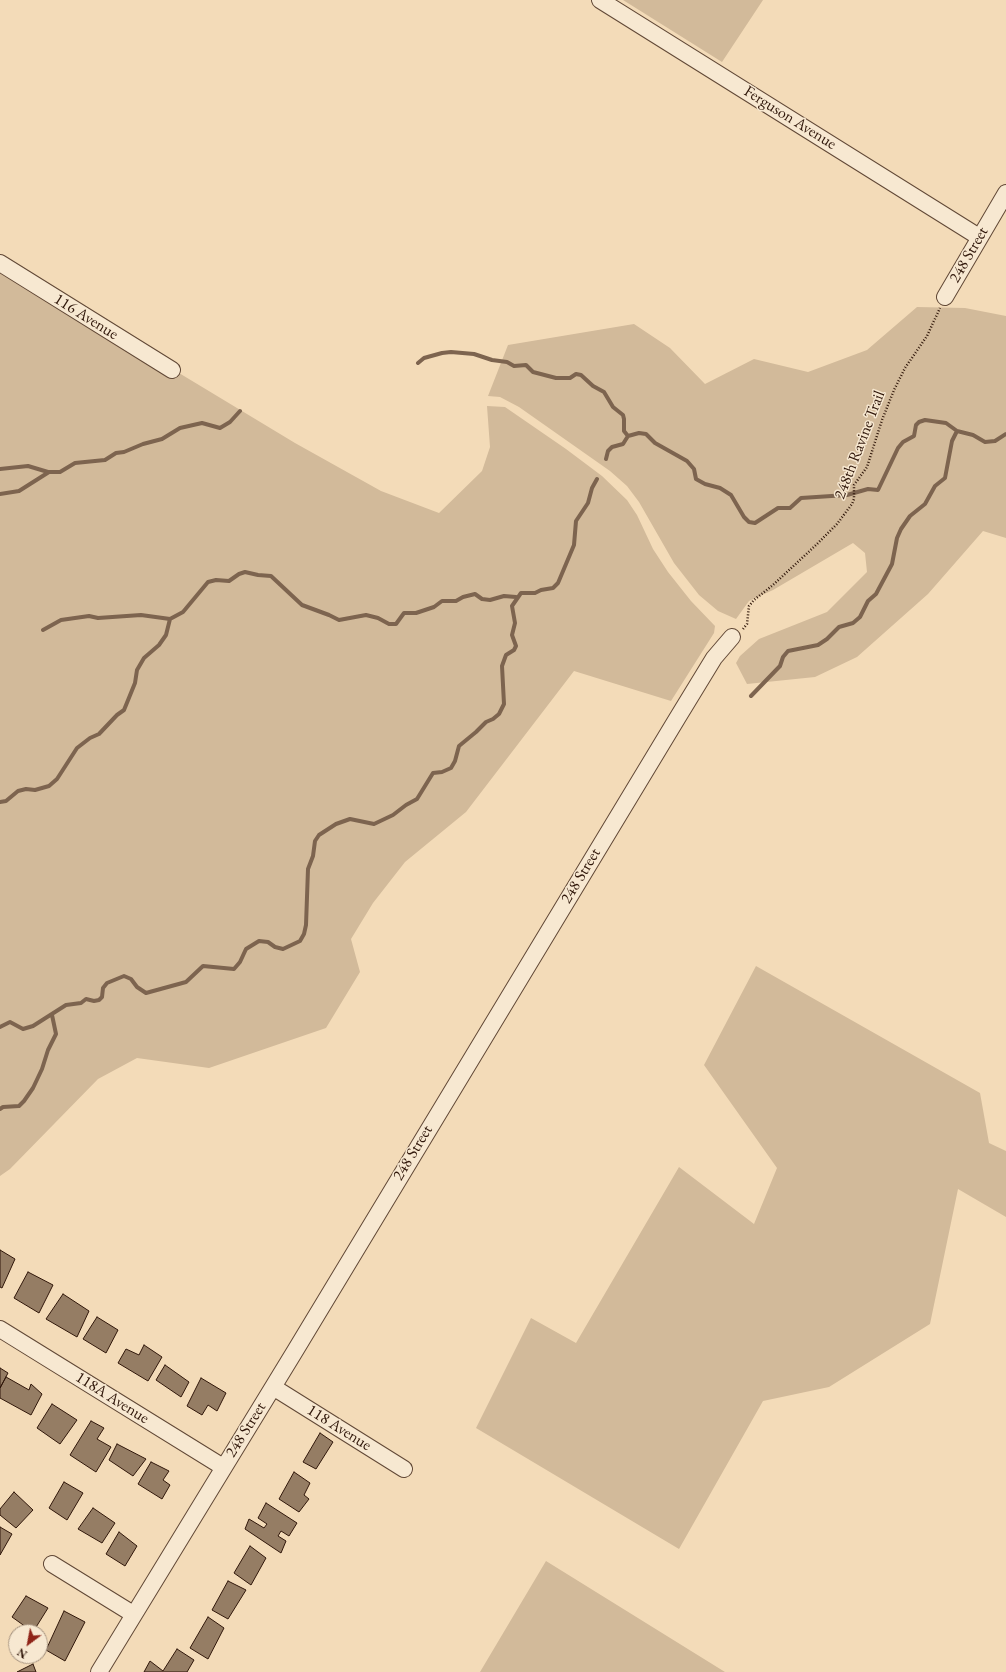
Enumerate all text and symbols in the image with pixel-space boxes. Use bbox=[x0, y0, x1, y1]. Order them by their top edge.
street label: Ferguson Avenue bbox=[740, 82, 840, 154]
street label: 248 Street bbox=[945, 224, 993, 286]
street label: 116 Avenue bbox=[50, 290, 122, 344]
street label: 248th Ravine Trail bbox=[831, 388, 889, 502]
street label: 248 Street bbox=[557, 845, 605, 907]
street label: 248 Street bbox=[389, 1122, 437, 1184]
street label: 118A Avenue bbox=[72, 1368, 152, 1428]
street label: 248 Street bbox=[222, 1399, 270, 1461]
street label: 118 Avenue bbox=[303, 1401, 375, 1455]
north arrow bbox=[8, 1624, 48, 1664]
text: N bbox=[15, 1645, 30, 1662]

